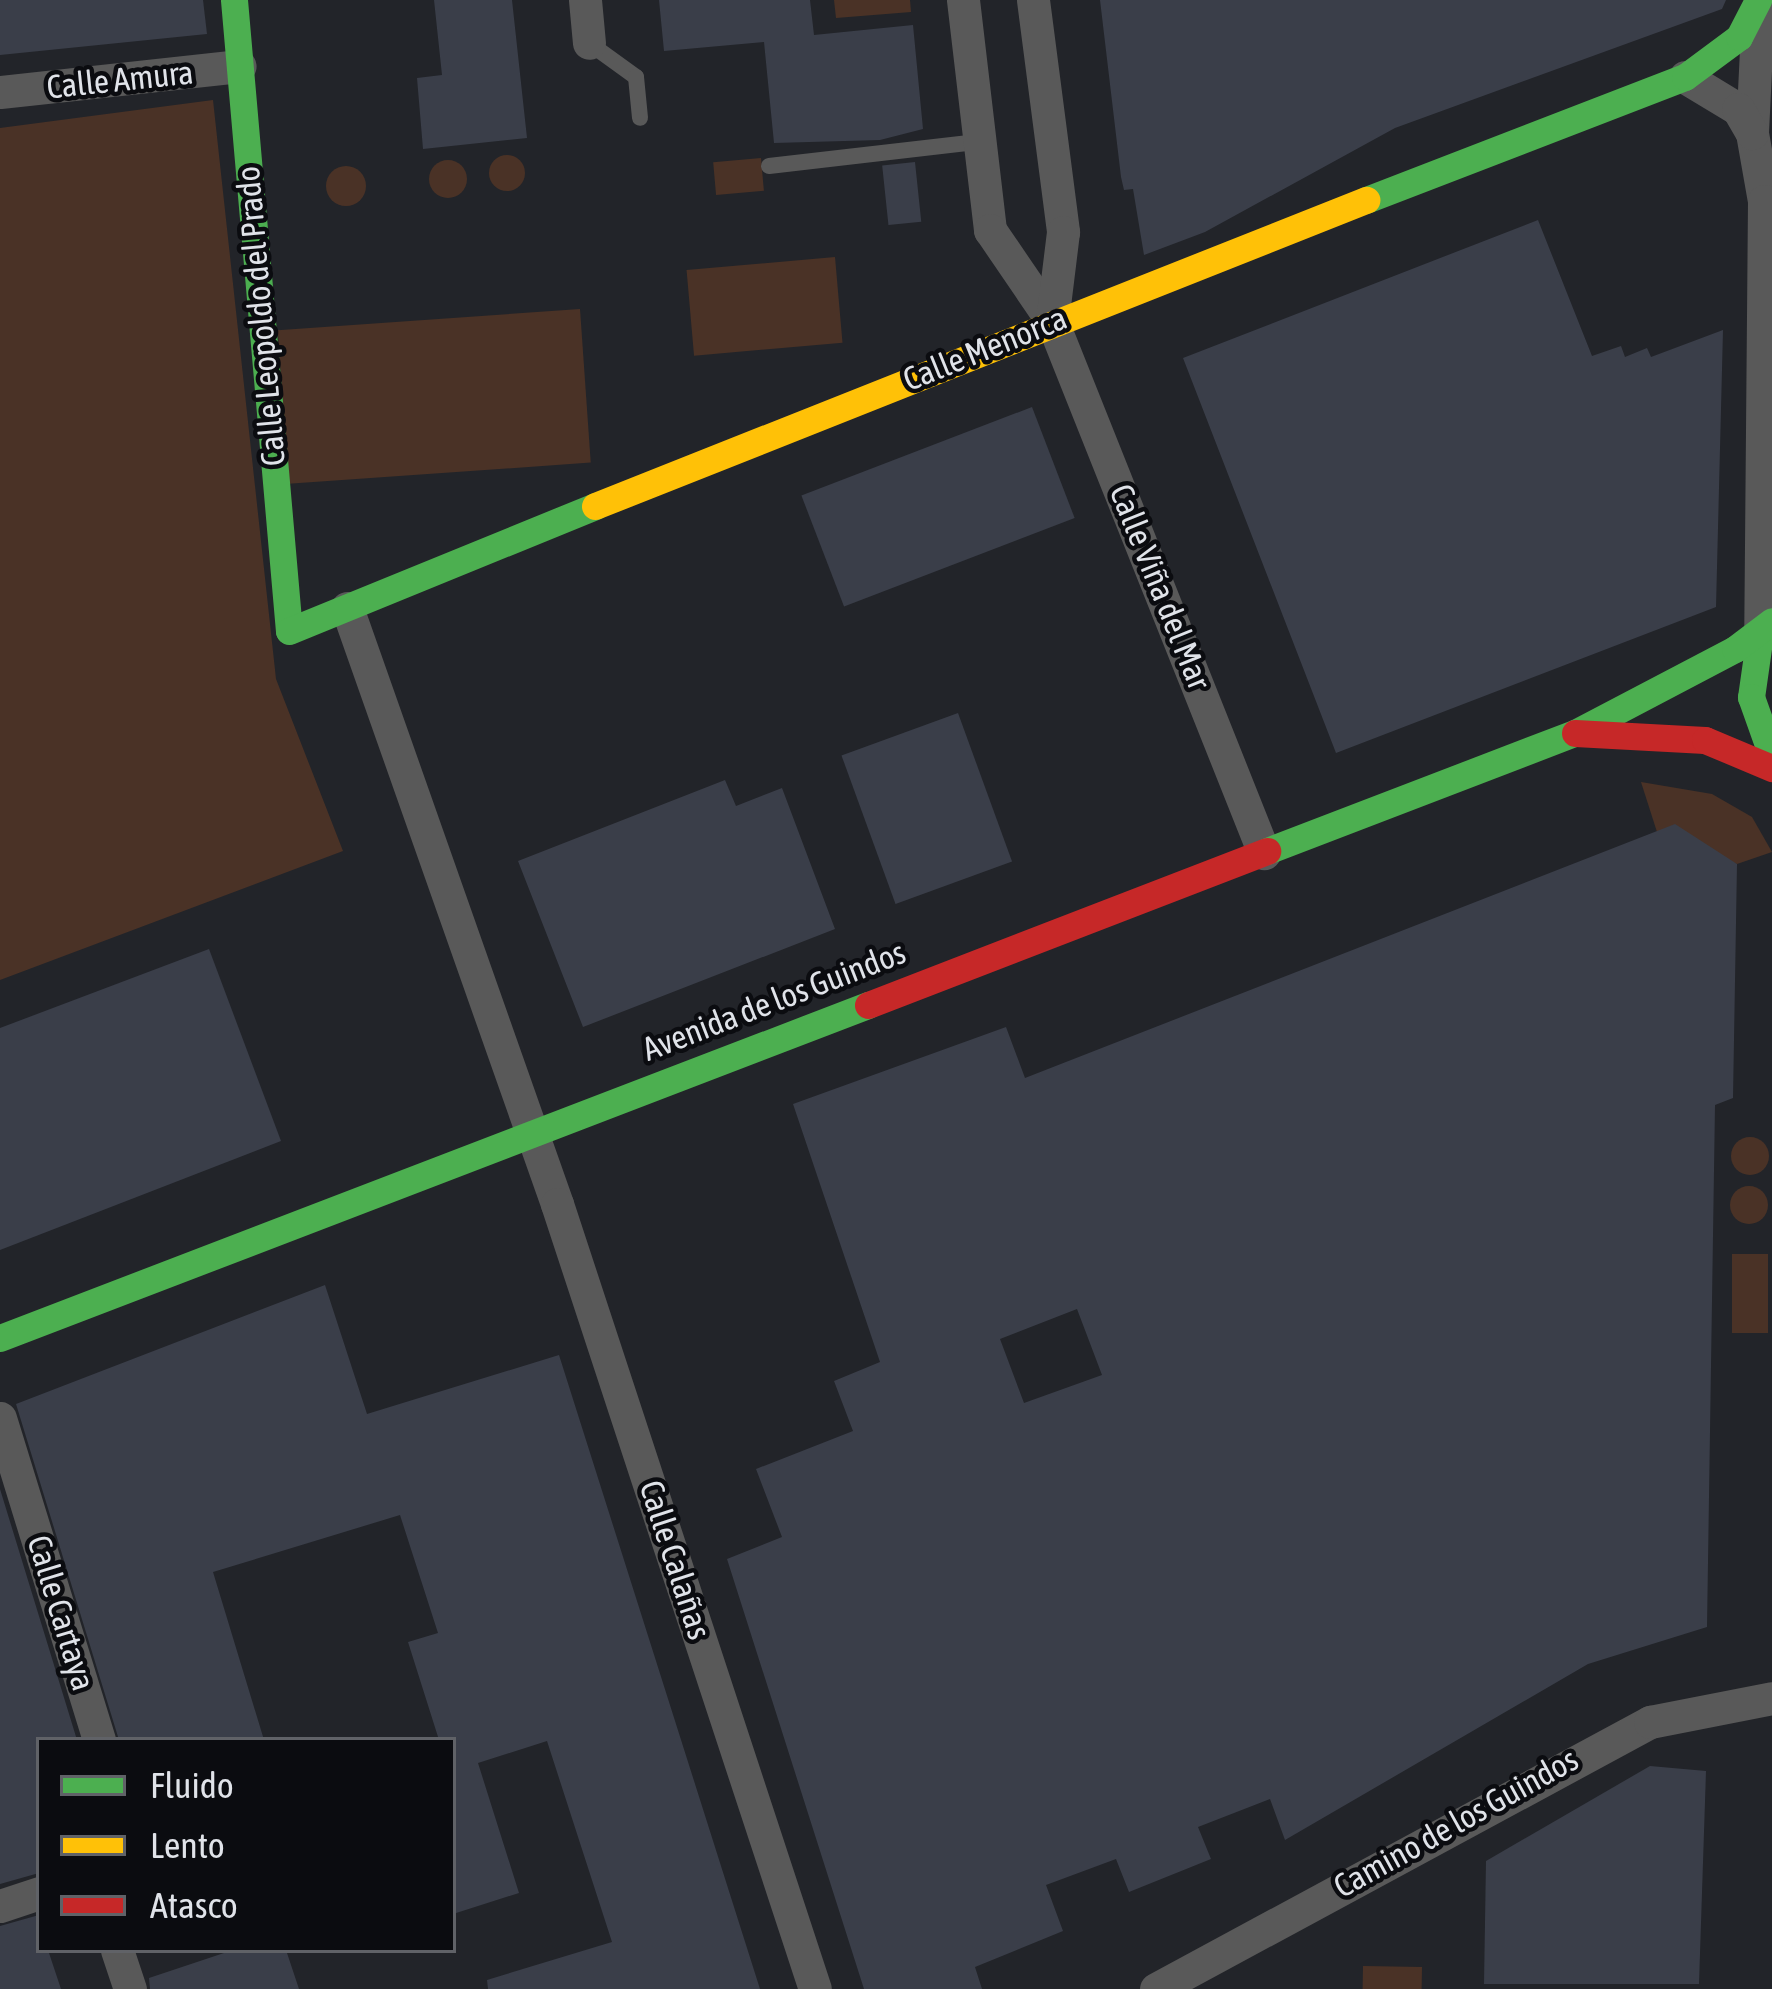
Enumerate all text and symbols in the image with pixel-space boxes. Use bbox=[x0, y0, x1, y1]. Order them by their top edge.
street label: Calle Amura bbox=[45, 53, 195, 107]
street label: Calle Leopoldo del Prado bbox=[228, 164, 294, 468]
street label: Calle Menorca bbox=[897, 298, 1073, 400]
street label: Calle Viña del Mar bbox=[1101, 479, 1219, 695]
street label: Avenida de los Guindos bbox=[637, 933, 911, 1069]
street label: Calle Calañas bbox=[631, 1476, 719, 1644]
street label: Calle Cartaya bbox=[19, 1531, 103, 1695]
legend bbox=[36, 1737, 456, 1953]
street label: Camino de los Guindos bbox=[1327, 1740, 1585, 1906]
text: Fluido bbox=[150, 1764, 234, 1806]
text: Lento bbox=[150, 1824, 225, 1866]
text: Atasco bbox=[150, 1884, 238, 1926]

